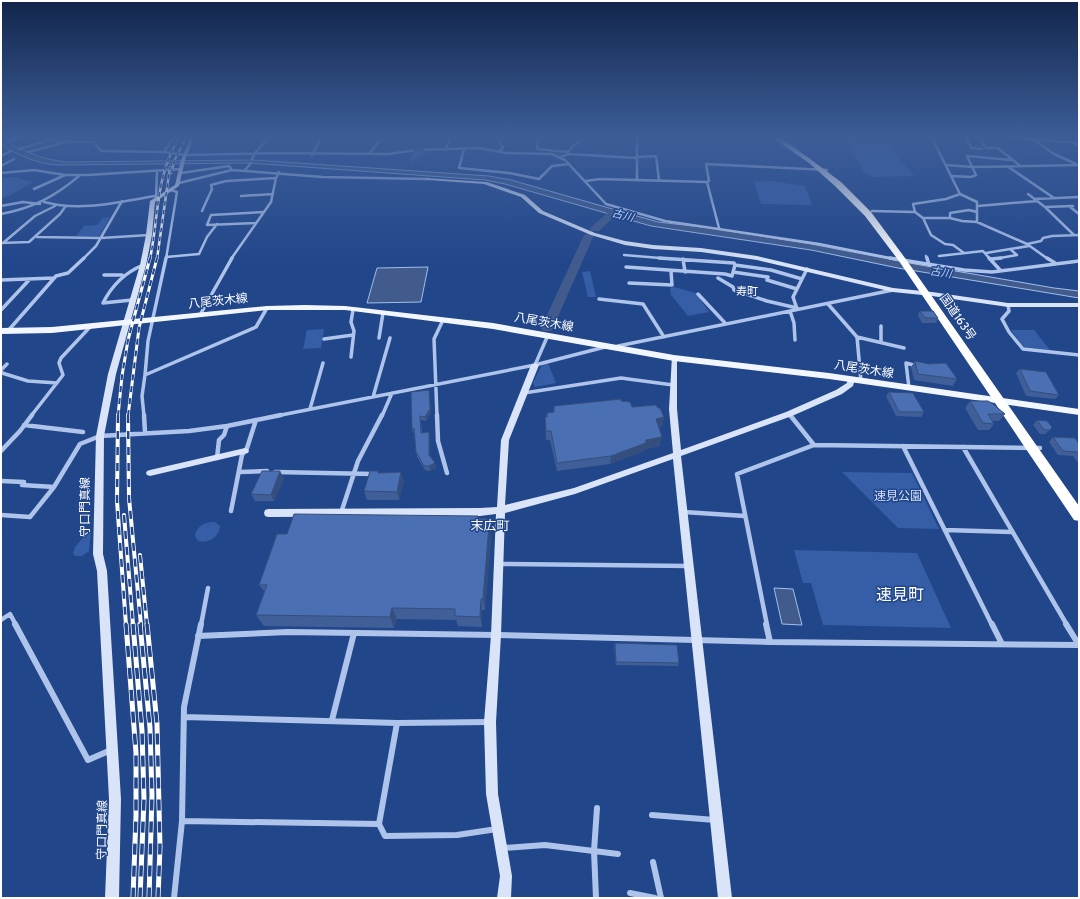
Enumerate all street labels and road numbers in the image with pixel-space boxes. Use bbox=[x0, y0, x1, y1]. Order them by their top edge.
street label: 八尾茨木線 bbox=[187, 290, 249, 311]
street label: 国道163号 bbox=[937, 291, 980, 343]
street label: 八尾茨木線 bbox=[513, 309, 575, 334]
street label: 八尾茨木線 bbox=[833, 356, 895, 381]
street label: 守口門真線 bbox=[77, 477, 92, 537]
street label: 守口門真線 bbox=[93, 800, 110, 860]

